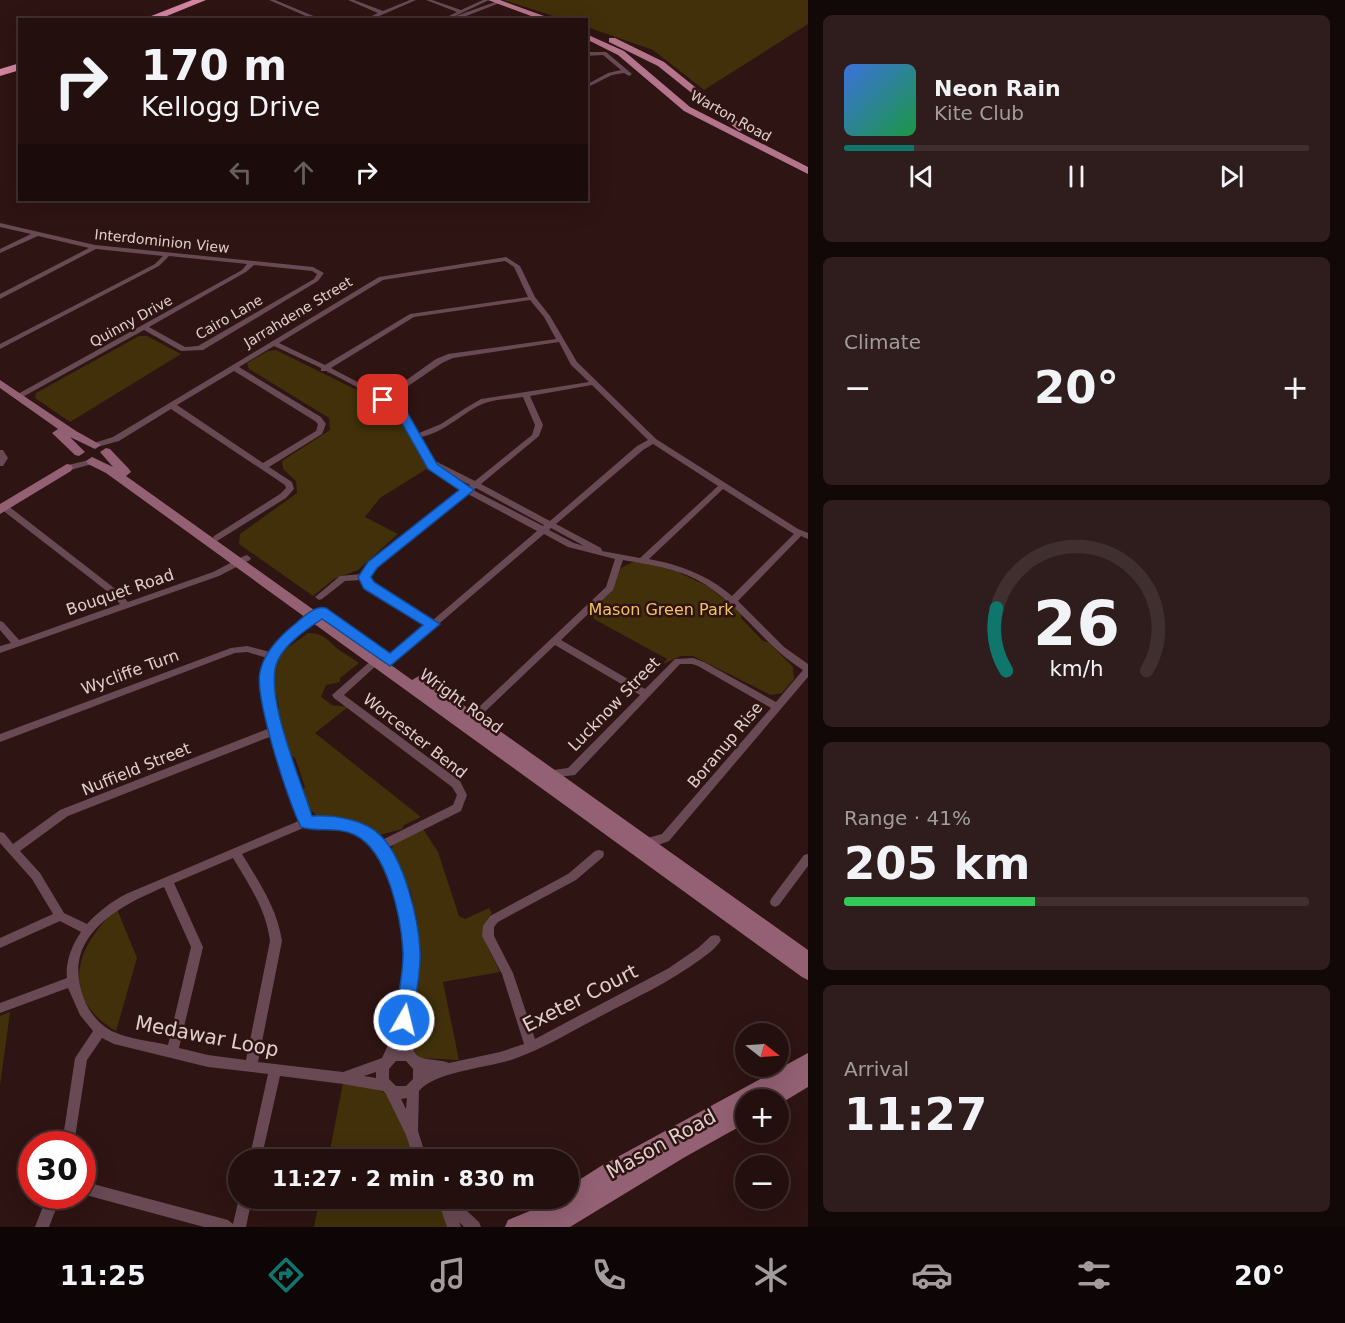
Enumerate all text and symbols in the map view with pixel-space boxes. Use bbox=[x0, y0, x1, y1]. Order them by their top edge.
text: 170 m bbox=[141, 41, 287, 90]
icon: right bbox=[42, 42, 120, 120]
text: Neon Rain bbox=[934, 76, 1061, 101]
street label: Warton Road bbox=[688, 87, 774, 145]
text: Kellogg Drive bbox=[141, 91, 320, 122]
text: Kite Club bbox=[934, 101, 1024, 125]
icon: left bbox=[224, 156, 257, 189]
icon: ahead bbox=[287, 156, 320, 189]
icon: right bbox=[350, 156, 383, 189]
icon: previous bbox=[905, 160, 938, 193]
icon: pause bbox=[1060, 160, 1093, 193]
icon: next bbox=[1215, 160, 1248, 193]
street label: Interdominion View bbox=[94, 226, 230, 256]
street label: Jarrahdene Street bbox=[240, 273, 355, 351]
street label: Cairo Lane bbox=[193, 291, 265, 343]
street label: Quinny Drive bbox=[87, 292, 175, 350]
text: Climate bbox=[844, 330, 921, 354]
text: 20° bbox=[1034, 361, 1119, 414]
text: − bbox=[844, 368, 872, 407]
text: + bbox=[1281, 368, 1309, 407]
pin bbox=[357, 374, 408, 425]
icon: arrive bbox=[366, 383, 399, 416]
street label: Bouquet Road bbox=[64, 565, 176, 619]
text: 26 bbox=[1033, 587, 1120, 660]
park label: Mason Green Park bbox=[588, 600, 734, 619]
street label: Wycliffe Turn bbox=[79, 646, 181, 698]
street label: Lucknow Street bbox=[564, 653, 664, 755]
text: km/h bbox=[1049, 656, 1104, 681]
street label: Wright Road bbox=[416, 665, 506, 737]
street label: Worcester Bend bbox=[359, 689, 471, 783]
street label: Boranup Rise bbox=[684, 698, 766, 792]
street label: Nuffield Street bbox=[79, 739, 193, 799]
text: Range · 41% bbox=[844, 806, 971, 830]
text: 205 km bbox=[844, 837, 1030, 890]
street label: Exeter Court bbox=[518, 959, 642, 1037]
position arrow bbox=[372, 988, 436, 1052]
street label: Medawar Loop bbox=[133, 1010, 281, 1062]
north arrow bbox=[735, 1023, 789, 1077]
map controls bbox=[735, 1023, 789, 1209]
text: Arrival bbox=[844, 1057, 909, 1081]
text: 11:27 bbox=[844, 1088, 987, 1141]
button: + bbox=[735, 1089, 789, 1143]
street label: Mason Road bbox=[602, 1104, 720, 1184]
speed limit sign: 30 bbox=[18, 1131, 96, 1209]
button: − bbox=[735, 1155, 789, 1209]
text: 11:27 · 2 min · 830 m bbox=[272, 1166, 535, 1191]
icon: directions bbox=[265, 1254, 307, 1296]
icon: music bbox=[427, 1254, 469, 1296]
icon: phone bbox=[588, 1254, 630, 1296]
icon: climate bbox=[750, 1254, 792, 1296]
icon: car bbox=[911, 1254, 953, 1296]
icon: filters bbox=[1073, 1254, 1115, 1296]
text: 11:25 bbox=[60, 1260, 146, 1291]
text: 20° bbox=[1234, 1260, 1285, 1291]

